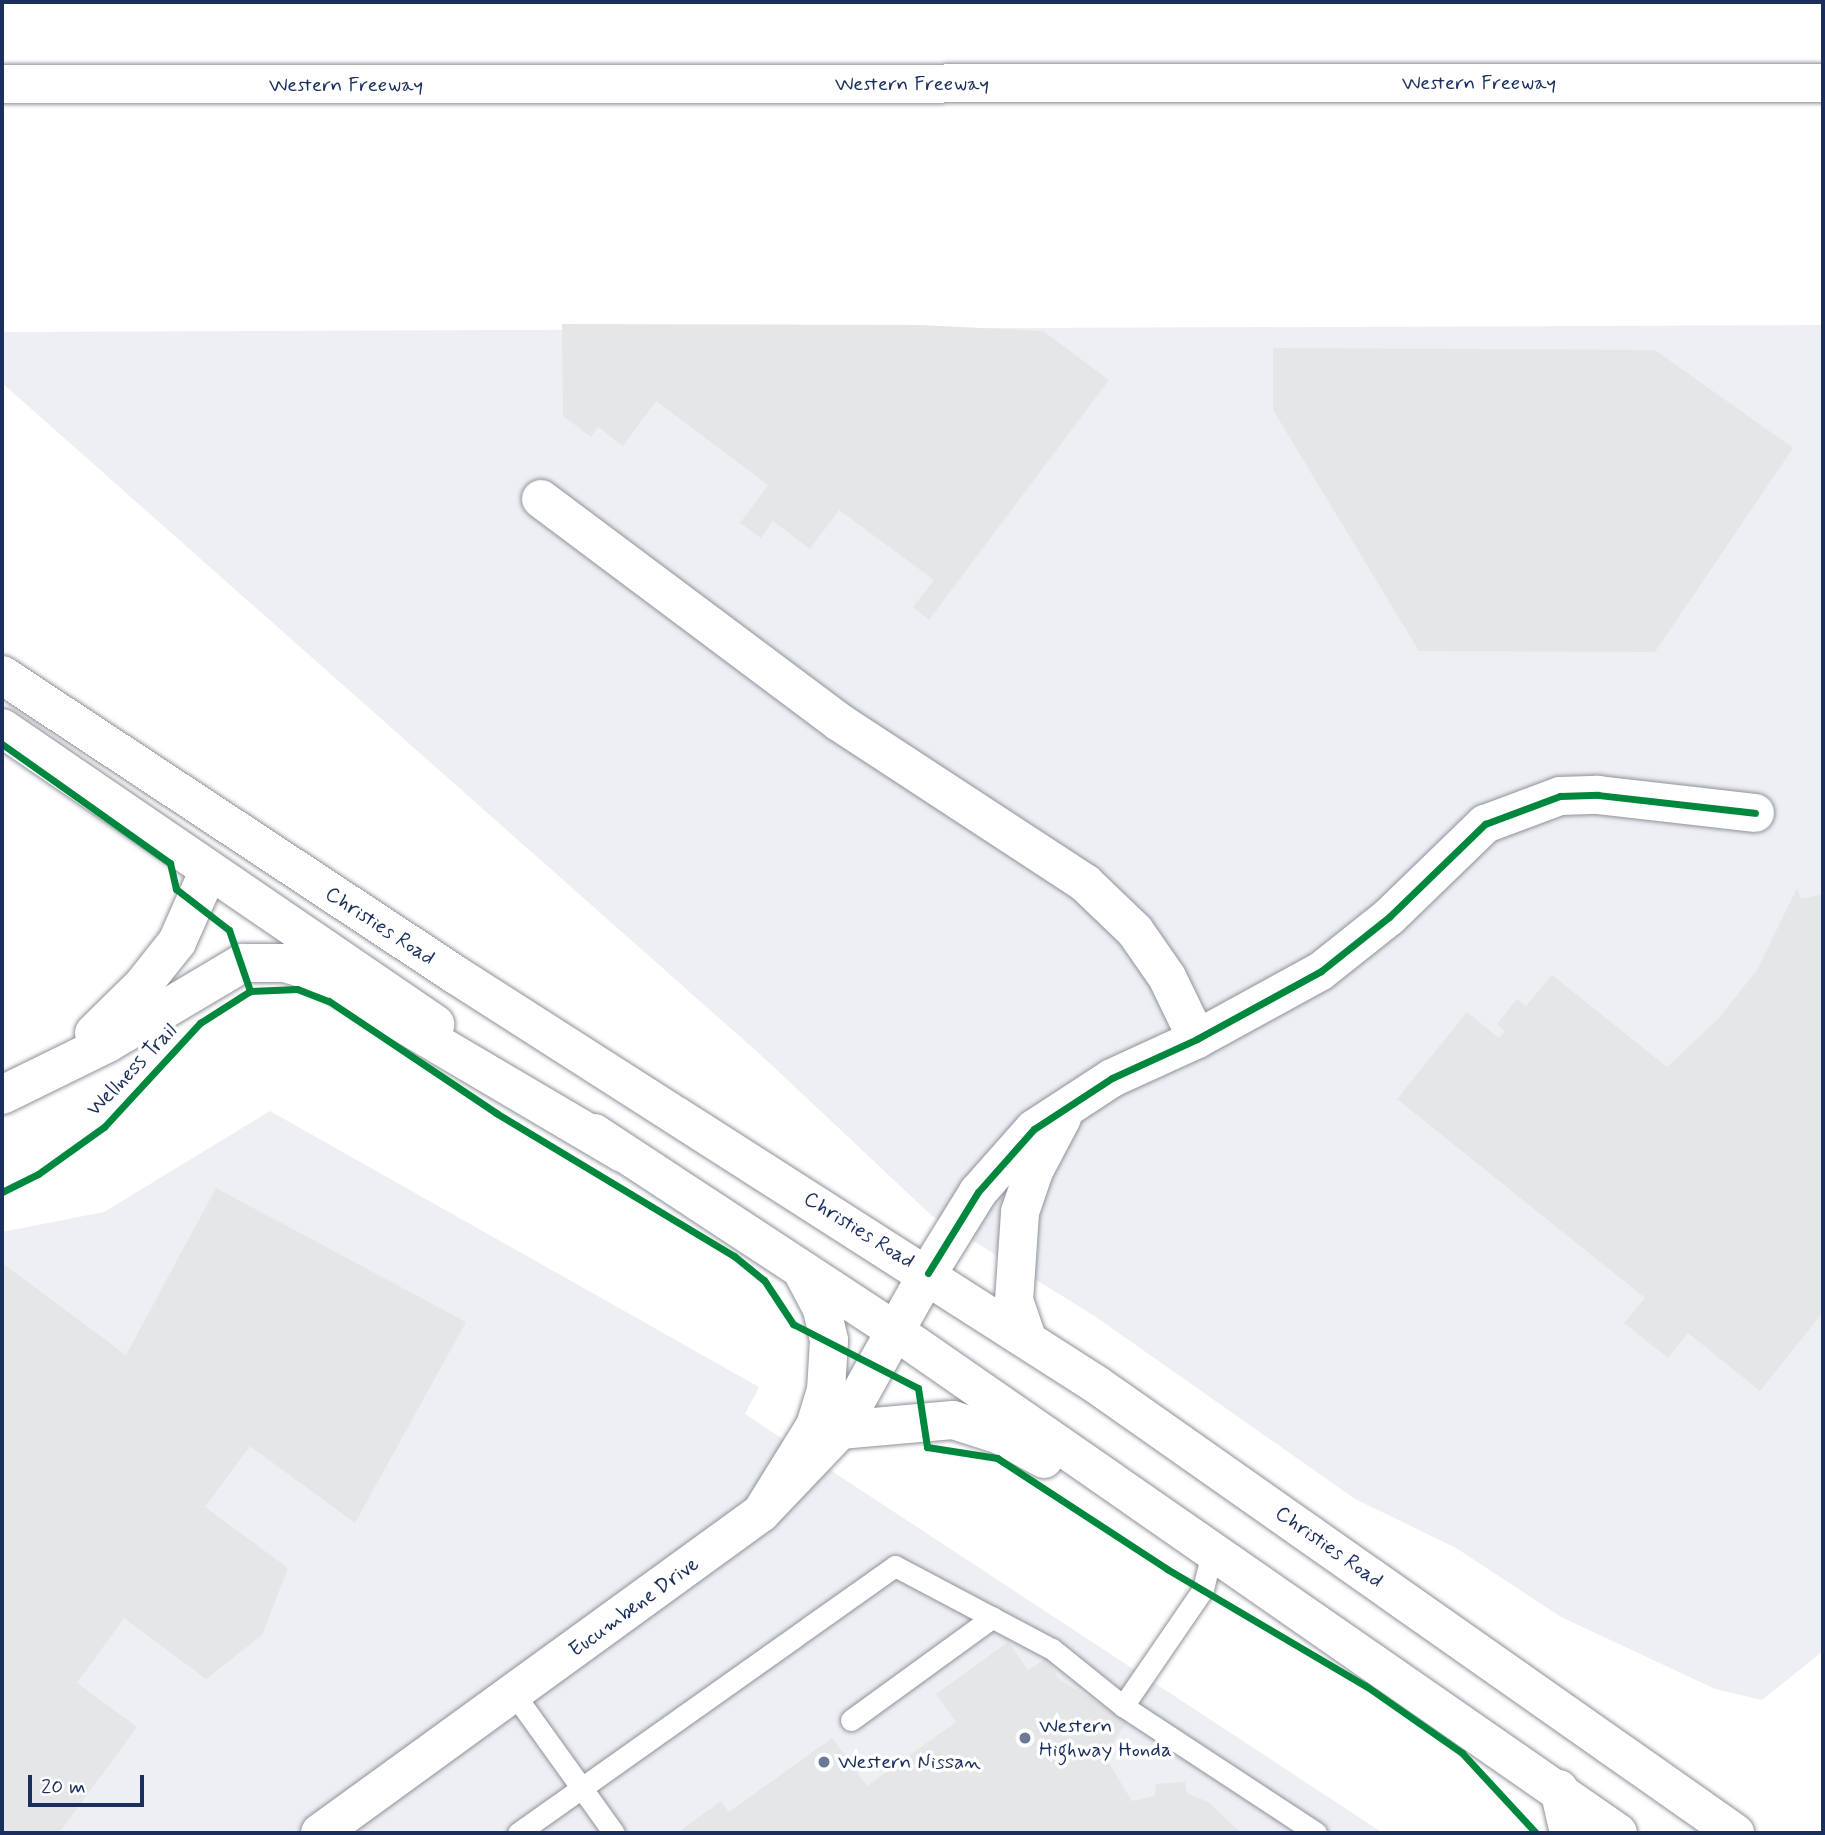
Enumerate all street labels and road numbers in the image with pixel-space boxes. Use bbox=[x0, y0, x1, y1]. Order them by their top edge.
street label: Western Freeway bbox=[1401, 70, 1557, 96]
street label: Western Freeway bbox=[834, 71, 990, 97]
street label: Western Freeway bbox=[268, 72, 424, 98]
street label: Christies Road bbox=[320, 881, 440, 971]
street label: Wellness Trail bbox=[82, 1018, 182, 1122]
street label: Christies Road bbox=[799, 1186, 919, 1274]
street label: Christies Road bbox=[1270, 1501, 1388, 1593]
street label: Eucumbene Drive bbox=[565, 1552, 703, 1662]

